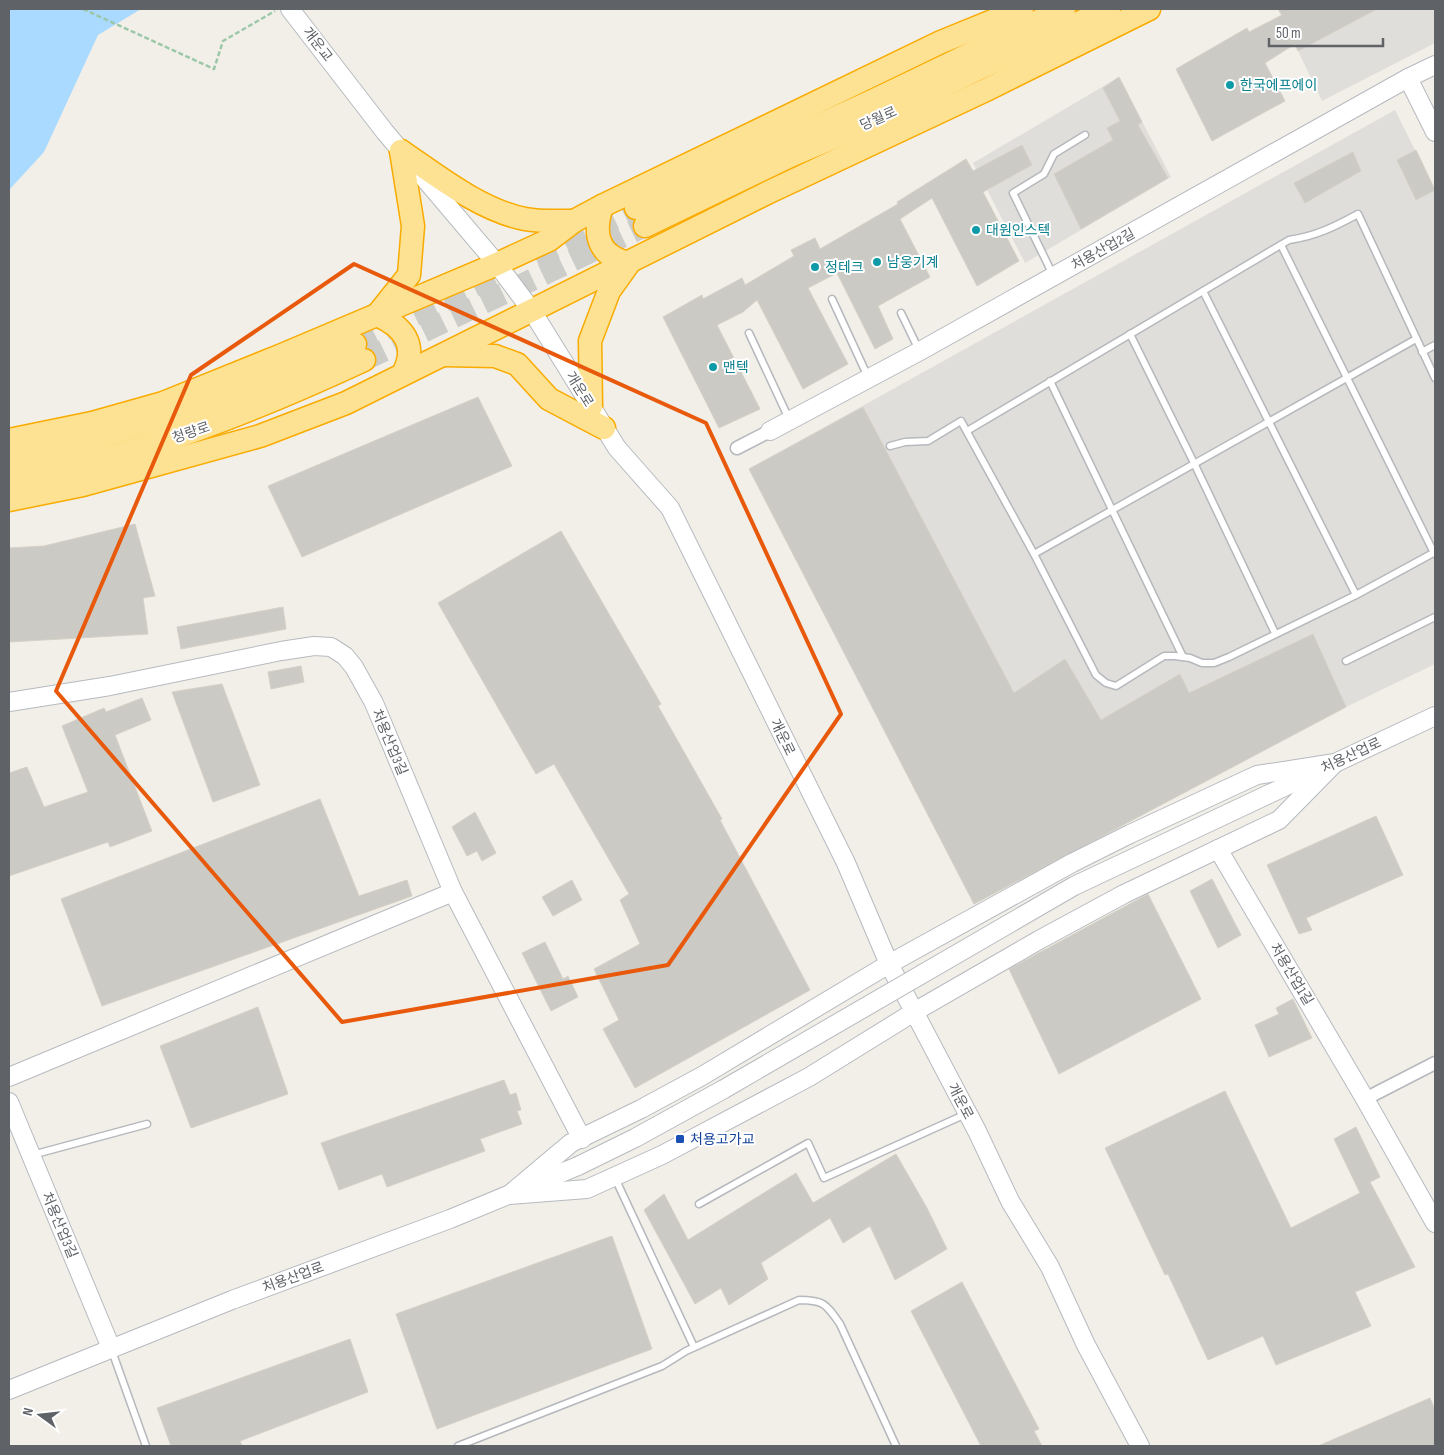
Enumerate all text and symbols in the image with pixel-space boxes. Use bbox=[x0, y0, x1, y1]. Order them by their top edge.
scale bar bbox=[1269, 15, 1383, 47]
street label: 개운교 bbox=[299, 24, 336, 65]
text: 50 m bbox=[1276, 24, 1301, 43]
place label: 한국에프에이 bbox=[1240, 77, 1317, 94]
marker: 한국에프에이 bbox=[1224, 79, 1236, 91]
street label: 당월로 bbox=[857, 103, 899, 134]
place label: 대원인스텍 bbox=[986, 222, 1050, 239]
marker: 대원인스텍 bbox=[970, 224, 982, 236]
street label: 처용산업2길 bbox=[1068, 225, 1138, 274]
place label: 남웅기계 bbox=[887, 254, 939, 271]
marker: 남웅기계 bbox=[871, 256, 883, 268]
place label: 정테크 bbox=[825, 259, 864, 276]
marker: 정테크 bbox=[809, 261, 821, 273]
place label: 맨텍 bbox=[723, 359, 749, 376]
marker: 맨텍 bbox=[707, 361, 719, 373]
street label: 개운로 bbox=[562, 368, 597, 410]
street label: 청량로 bbox=[170, 418, 212, 447]
street label: 처용산업3길 bbox=[368, 707, 411, 778]
street label: 개운로 bbox=[766, 716, 799, 758]
street label: 처용산업로 bbox=[1318, 734, 1384, 777]
street label: 처용산업1길 bbox=[1266, 940, 1317, 1008]
street label: 개운로 bbox=[944, 1080, 977, 1122]
place label: 처용고가교 bbox=[690, 1131, 755, 1148]
marker: 처용고가교 bbox=[674, 1133, 686, 1145]
street label: 처용산업3길 bbox=[38, 1190, 81, 1261]
street label: 처용산업로 bbox=[260, 1258, 326, 1296]
north arrow bbox=[15, 1390, 65, 1440]
text: N bbox=[19, 1406, 37, 1418]

